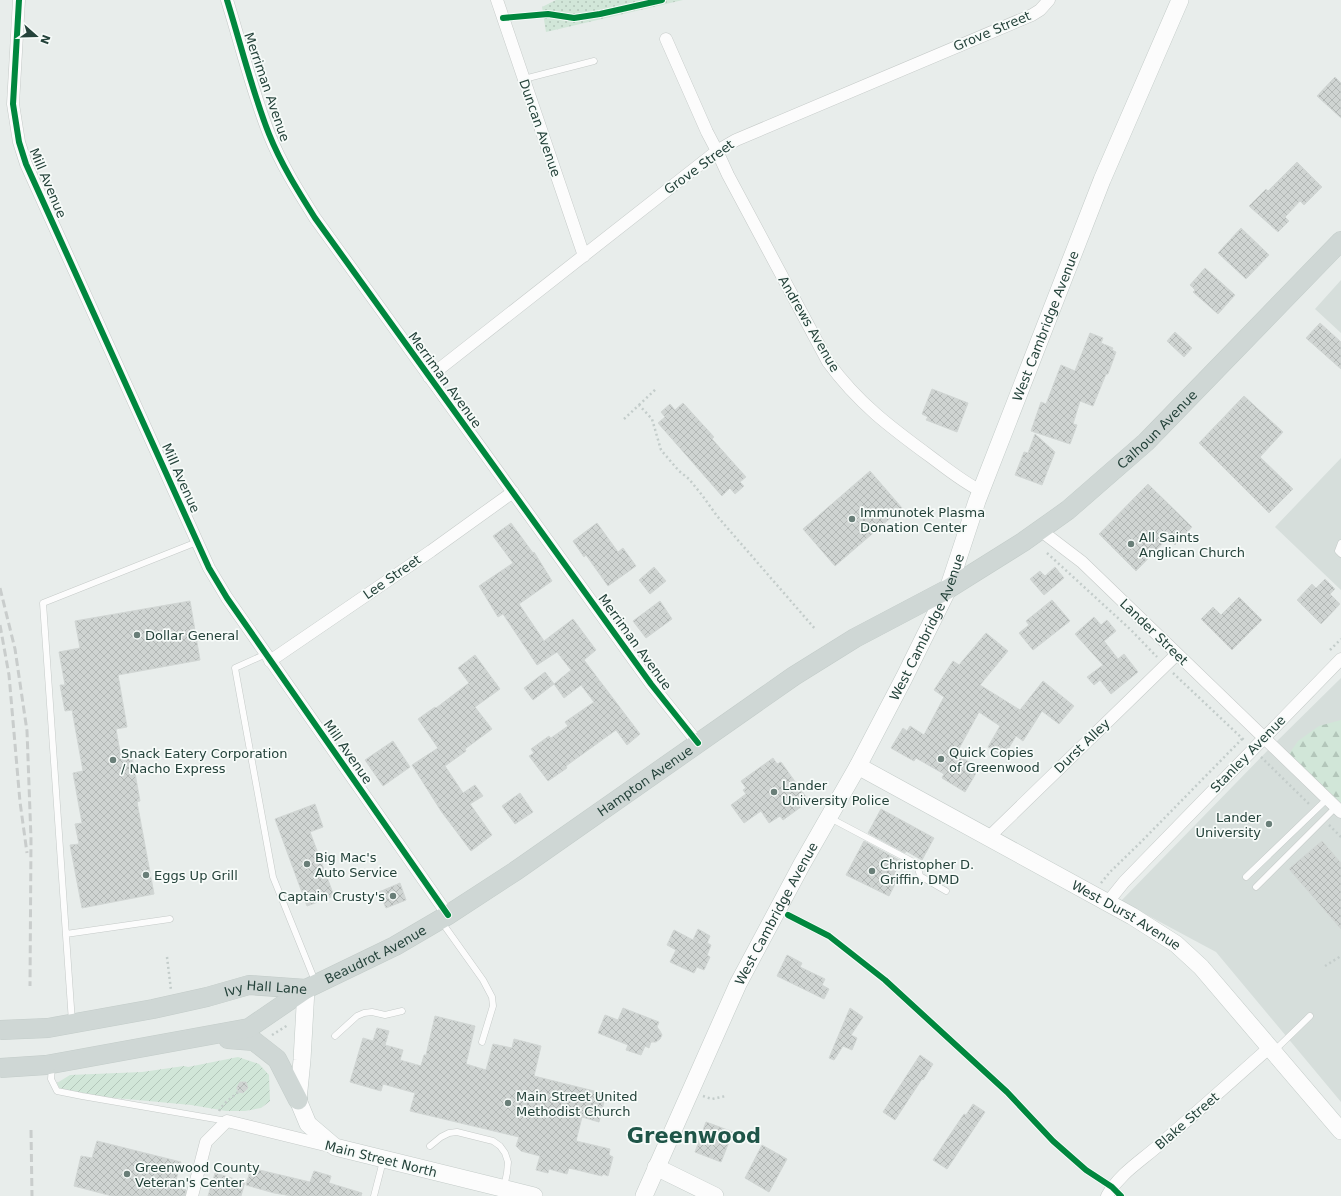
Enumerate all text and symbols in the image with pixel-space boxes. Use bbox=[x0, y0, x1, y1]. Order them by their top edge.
street label: Grove Street bbox=[951, 8, 1033, 54]
north arrow bbox=[16, 16, 56, 56]
street label: Merriman Avenue bbox=[241, 30, 293, 144]
text: N bbox=[37, 33, 53, 46]
street label: Duncan Avenue bbox=[516, 77, 564, 179]
street label: Grove Street bbox=[661, 137, 737, 197]
street label: Mill Avenue bbox=[27, 146, 69, 220]
street label: West Cambridge Avenue bbox=[1009, 249, 1081, 403]
street label: Andrews Avenue bbox=[775, 273, 843, 375]
street label: Merriman Avenue bbox=[405, 329, 485, 431]
street label: Calhoun Avenue bbox=[1114, 387, 1200, 472]
street label: Mill Avenue bbox=[159, 441, 203, 515]
place label: Immunotek Plasma Donation Center bbox=[860, 505, 985, 535]
marker: Immunotek Plasma Donation Center bbox=[847, 514, 857, 524]
place label: All Saints Anglican Church bbox=[1139, 530, 1245, 560]
marker: All Saints Anglican Church bbox=[1126, 539, 1136, 549]
street label: Lee Street bbox=[360, 552, 424, 602]
street label: West Cambridge Avenue bbox=[886, 552, 967, 703]
street label: Merriman Avenue bbox=[595, 591, 675, 693]
street label: Lander Street bbox=[1117, 596, 1191, 668]
place label: Dollar General bbox=[145, 628, 239, 643]
marker: Dollar General bbox=[132, 630, 142, 640]
street label: Stanley Avenue bbox=[1207, 712, 1289, 796]
street label: Durst Alley bbox=[1051, 716, 1113, 776]
street label: Mill Avenue bbox=[320, 717, 376, 787]
street label: Hampton Avenue bbox=[594, 742, 695, 819]
place label: Quick Copies of Greenwood bbox=[949, 745, 1040, 775]
place label: Snack Eatery Corporation / Nacho Express bbox=[121, 746, 288, 776]
marker: Quick Copies of Greenwood bbox=[936, 754, 946, 764]
marker: Snack Eatery Corporation / Nacho Express bbox=[108, 755, 118, 765]
place label: Lander University Police bbox=[782, 778, 889, 808]
marker: Lander University Police bbox=[769, 787, 779, 797]
place label: Lander University bbox=[1195, 810, 1262, 840]
marker: Lander University bbox=[1264, 819, 1274, 829]
street label: West Cambridge Avenue bbox=[731, 839, 820, 987]
place label: Big Mac's Auto Service bbox=[315, 850, 397, 880]
place label: Christopher D. Griffin, DMD bbox=[880, 857, 974, 887]
marker: Big Mac's Auto Service bbox=[302, 859, 312, 869]
marker: Christopher D. Griffin, DMD bbox=[867, 866, 877, 876]
place label: Eggs Up Grill bbox=[154, 868, 238, 883]
marker: Eggs Up Grill bbox=[141, 870, 151, 880]
street label: West Durst Avenue bbox=[1069, 877, 1184, 953]
place label: Captain Crusty's bbox=[278, 889, 385, 904]
marker: Captain Crusty's bbox=[388, 891, 398, 901]
street label: Beaudrot Avenue bbox=[322, 922, 429, 986]
street label: Ivy Hall Lane bbox=[222, 977, 308, 999]
place label: Main Street United Methodist Church bbox=[516, 1089, 638, 1119]
street label: Blake Street bbox=[1152, 1089, 1222, 1153]
marker: Main Street United Methodist Church bbox=[503, 1098, 513, 1108]
district label: Greenwood bbox=[627, 1124, 761, 1148]
street label: Main Street North bbox=[323, 1138, 439, 1180]
place label: Greenwood County Veteran's Center bbox=[135, 1160, 260, 1190]
marker: Greenwood County Veteran's Center bbox=[122, 1169, 132, 1179]

